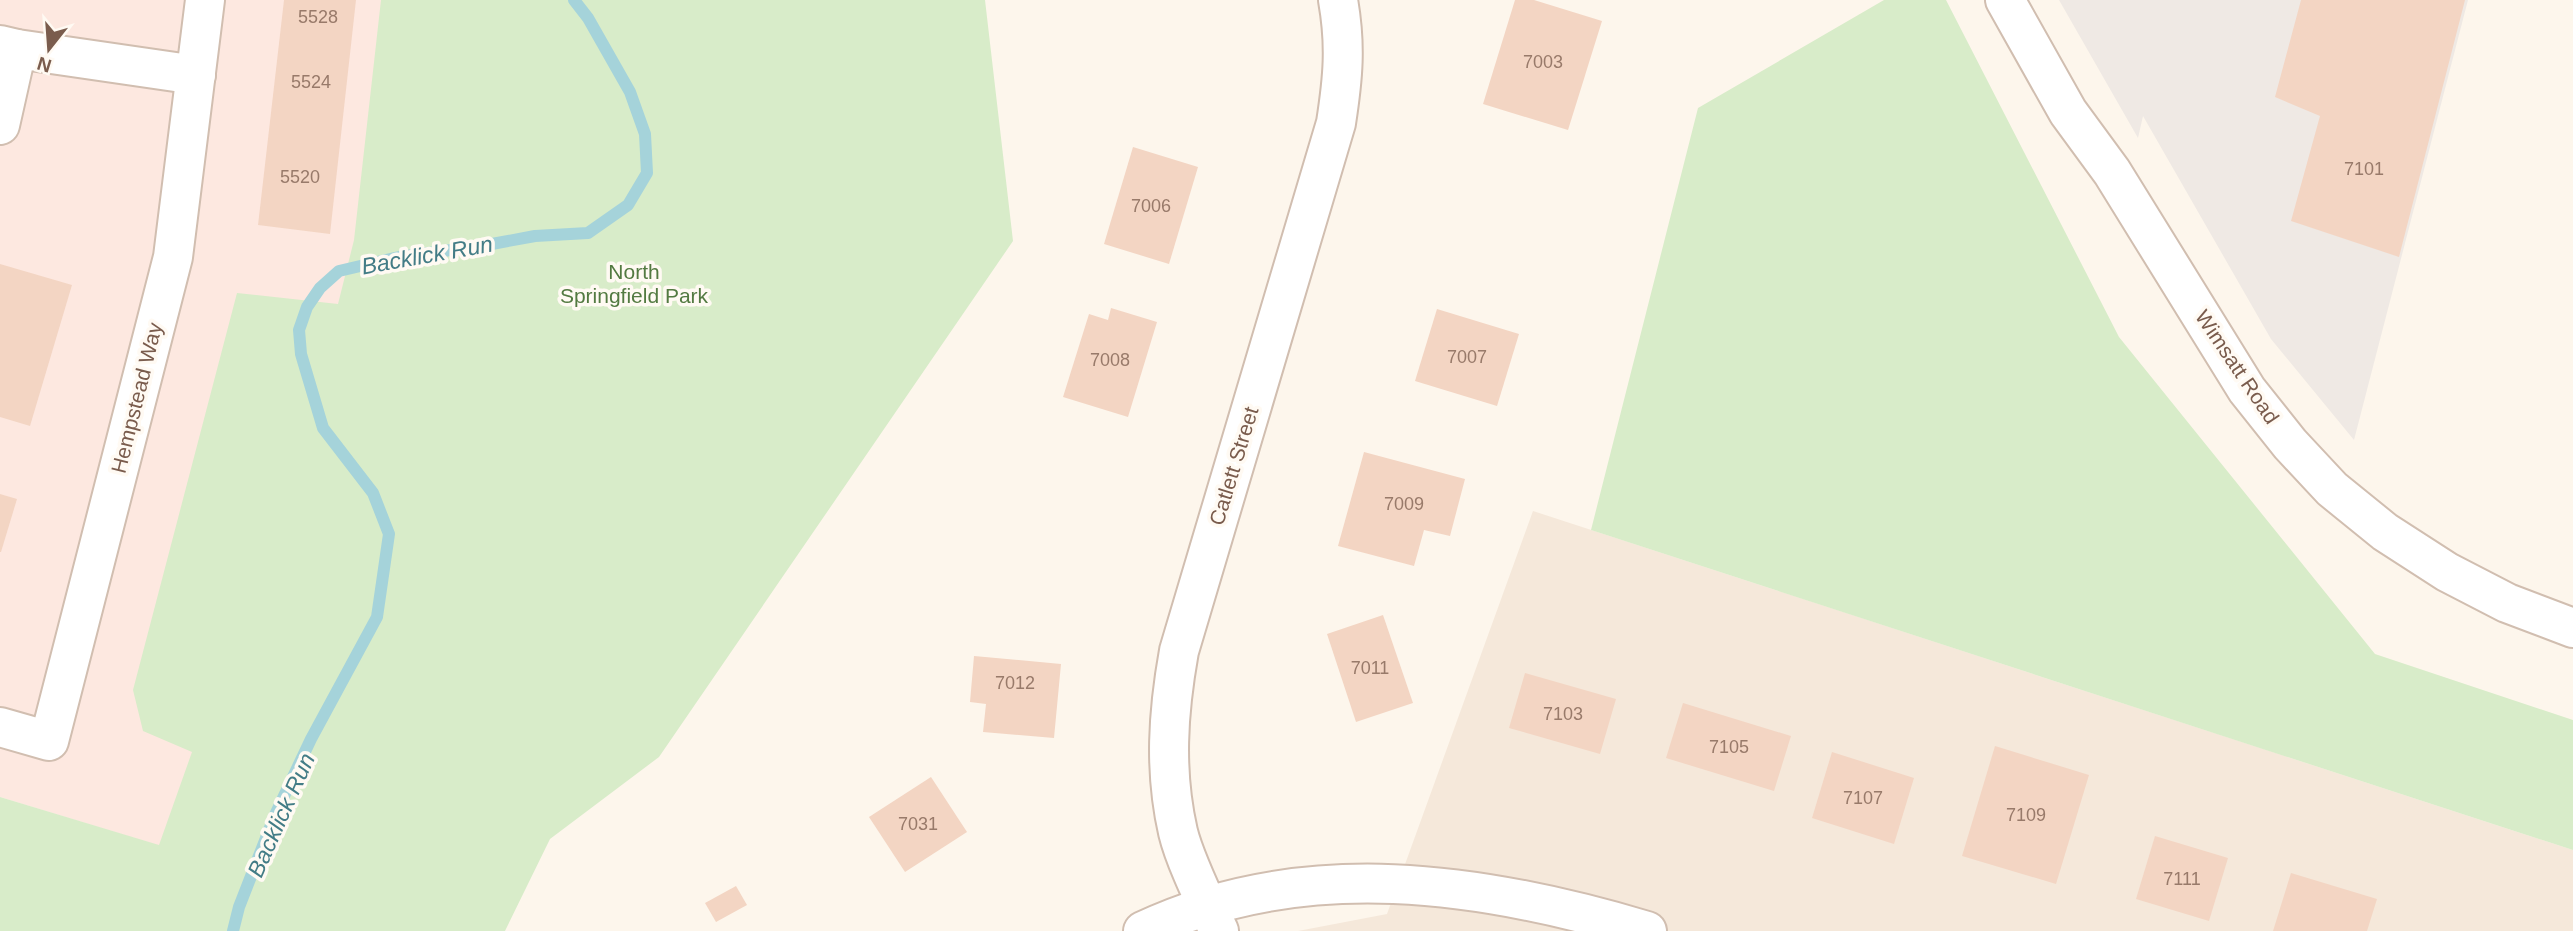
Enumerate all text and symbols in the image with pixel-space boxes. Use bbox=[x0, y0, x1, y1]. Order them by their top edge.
house number: 5528 bbox=[298, 7, 338, 27]
north arrow bbox=[14, 14, 84, 84]
house number: 7003 bbox=[1523, 52, 1563, 72]
text: N bbox=[35, 53, 54, 77]
house number: 5524 bbox=[291, 72, 331, 92]
house number: 7101 bbox=[2344, 159, 2384, 179]
house number: 5520 bbox=[280, 167, 320, 187]
house number: 7006 bbox=[1131, 196, 1171, 216]
water label: Backlick Run bbox=[359, 231, 495, 279]
park label: North Springfield Park bbox=[560, 260, 709, 307]
street label: Wimsatt Road bbox=[2191, 306, 2284, 428]
street label: Hempstead Way bbox=[107, 320, 166, 476]
house number: 7007 bbox=[1447, 347, 1487, 367]
house number: 7008 bbox=[1090, 350, 1130, 370]
street label: Catlett Street bbox=[1205, 404, 1262, 528]
house number: 7009 bbox=[1384, 494, 1424, 514]
house number: 7011 bbox=[1351, 658, 1389, 678]
house number: 7012 bbox=[995, 673, 1035, 693]
house number: 7103 bbox=[1543, 704, 1583, 724]
house number: 7105 bbox=[1709, 737, 1749, 757]
water label: Backlick Run bbox=[242, 749, 320, 881]
house number: 7107 bbox=[1843, 788, 1883, 808]
house number: 7109 bbox=[2006, 805, 2046, 825]
house number: 7031 bbox=[898, 814, 938, 834]
house number: 7111 bbox=[2163, 869, 2201, 889]

